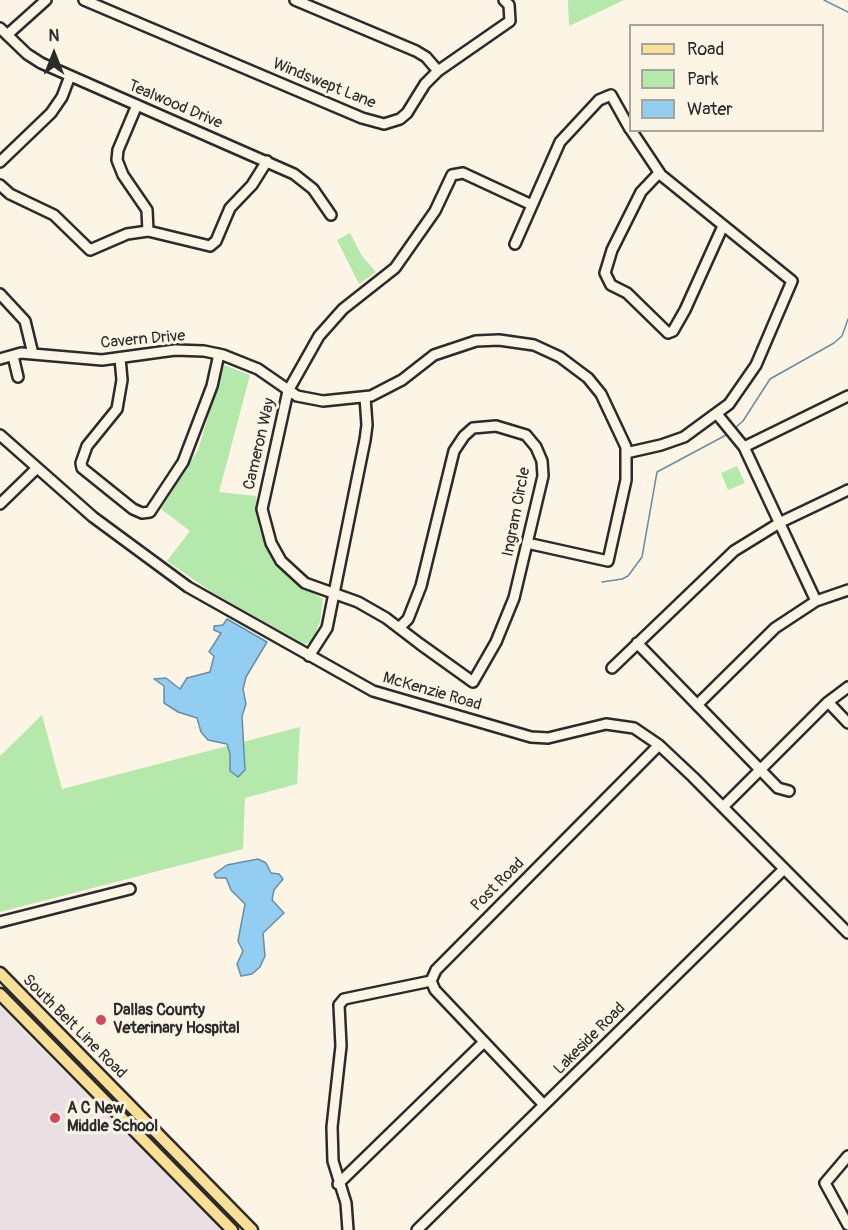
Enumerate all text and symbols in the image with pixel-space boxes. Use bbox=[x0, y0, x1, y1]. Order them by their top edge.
north arrow bbox=[24, 24, 84, 84]
legend bbox=[629, 24, 824, 132]
text: N bbox=[49, 26, 59, 46]
text: Road bbox=[687, 38, 724, 61]
street label: Windswept Lane bbox=[270, 55, 378, 113]
text: Park bbox=[687, 68, 719, 91]
street label: Tealwood Drive bbox=[125, 77, 225, 133]
text: Water bbox=[687, 98, 733, 121]
street label: Cavern Drive bbox=[100, 327, 186, 353]
street label: Cameron Way bbox=[240, 396, 280, 492]
street label: Ingram Circle bbox=[499, 466, 535, 558]
street label: McKenzie Road bbox=[381, 669, 483, 715]
street label: Post Road bbox=[467, 854, 529, 916]
street label: South Belt Line Road bbox=[18, 971, 130, 1083]
street label: Lakeside Road bbox=[550, 999, 630, 1079]
place label: Dallas County Veterinary Hospital bbox=[113, 1001, 240, 1039]
marker: Dallas County Veterinary Hospital bbox=[94, 1013, 108, 1027]
place label: A C New Middle School bbox=[67, 1099, 158, 1137]
marker: A C New Middle School bbox=[48, 1111, 62, 1125]

